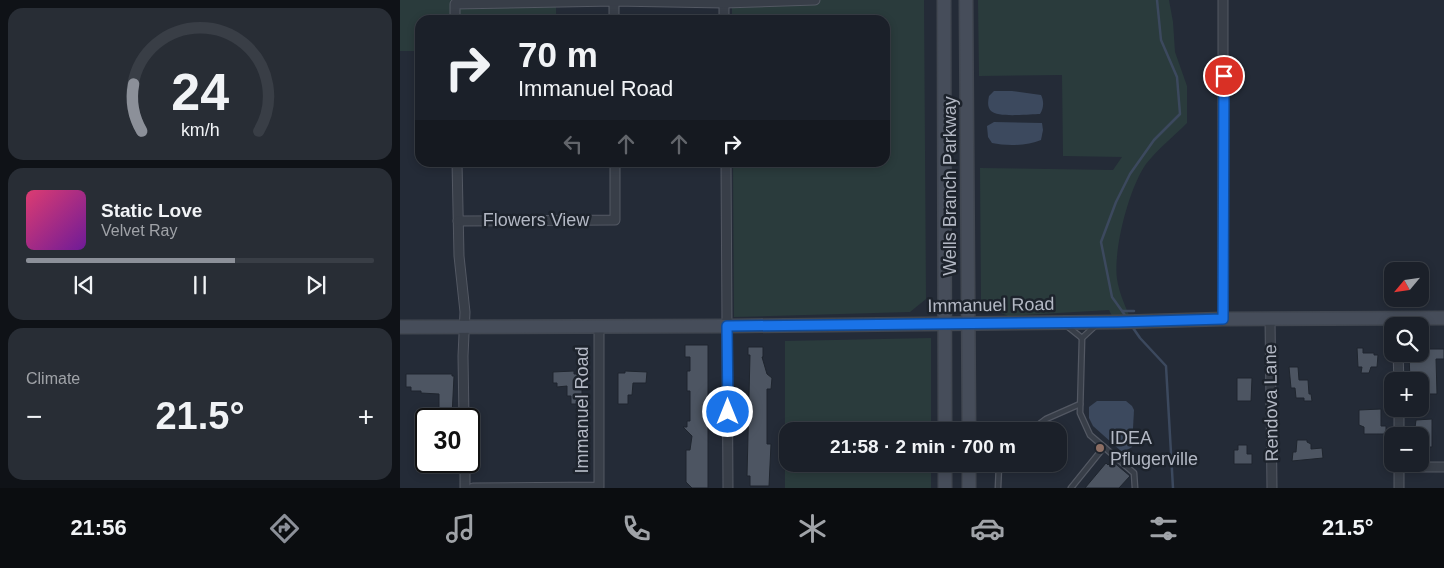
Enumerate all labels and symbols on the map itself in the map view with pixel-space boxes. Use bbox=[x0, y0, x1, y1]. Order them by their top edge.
pin bbox=[1203, 55, 1245, 97]
street label: Wells Branch Parkway bbox=[940, 96, 960, 276]
street label: Flowers View bbox=[483, 210, 590, 230]
north arrow bbox=[1384, 262, 1429, 308]
street label: Immanuel Road bbox=[927, 294, 1055, 316]
street label: Rendova Lane bbox=[1260, 344, 1282, 462]
street label: Immanuel Road bbox=[572, 346, 592, 474]
position arrow bbox=[701, 385, 753, 437]
speed limit sign: 30 bbox=[415, 408, 480, 473]
place label: IDEA Pflugerville bbox=[1110, 428, 1198, 469]
marker: IDEA Pflugerville bbox=[1094, 442, 1106, 454]

